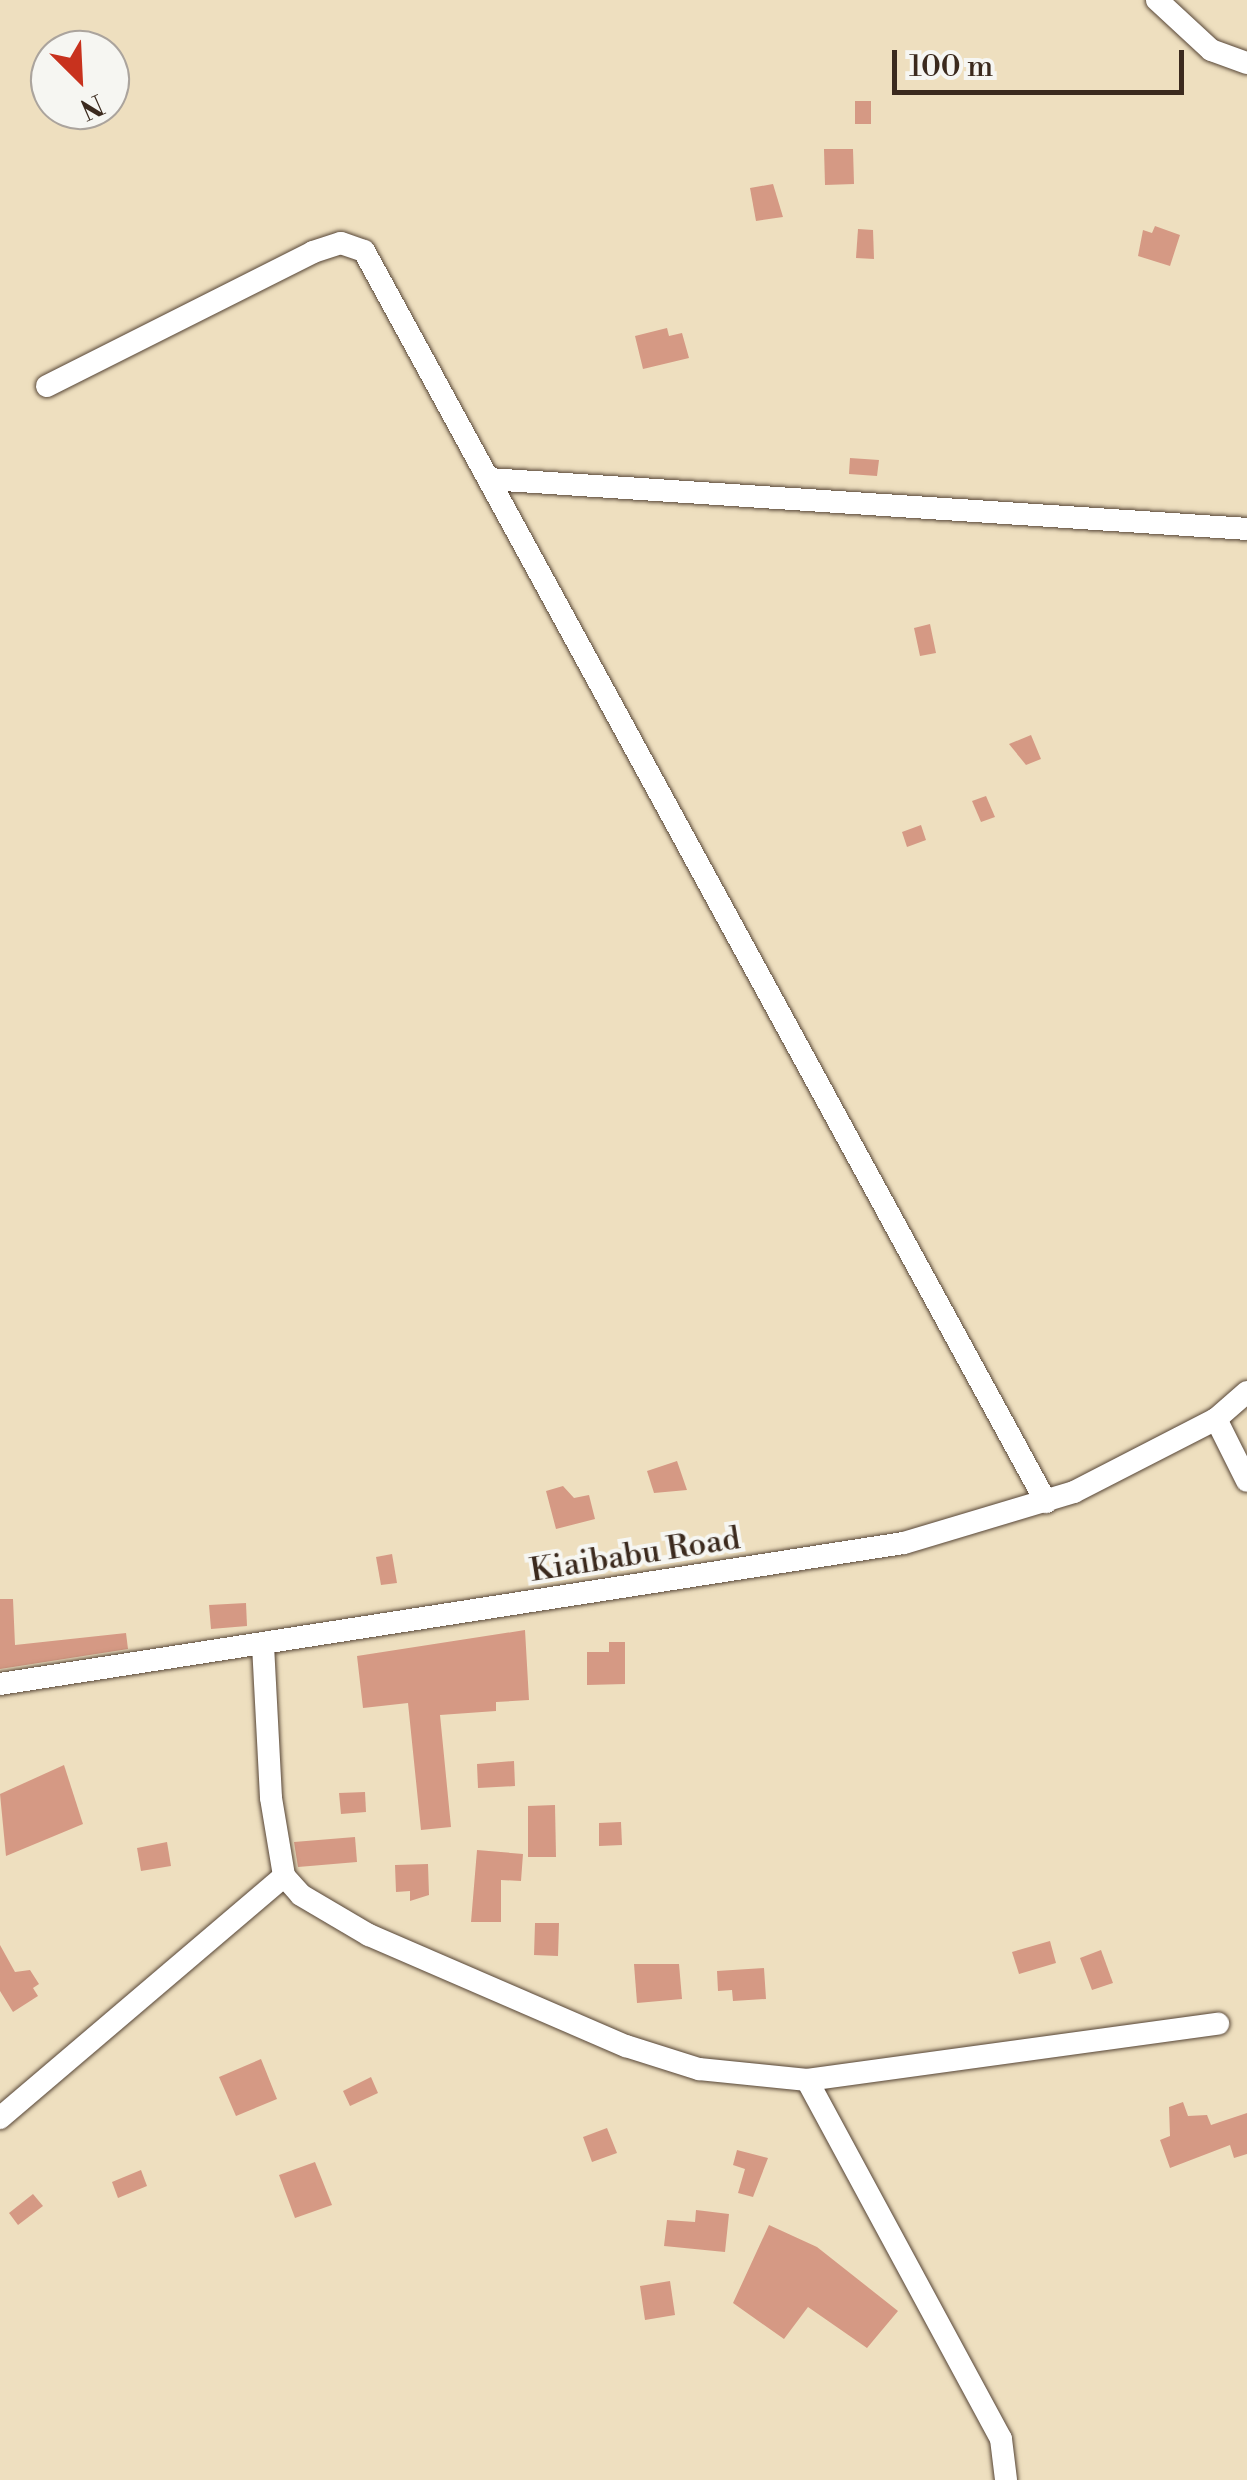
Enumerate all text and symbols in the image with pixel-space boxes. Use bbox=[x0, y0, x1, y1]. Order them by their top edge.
north arrow bbox=[30, 30, 130, 130]
scale bar bbox=[897, 30, 1190, 92]
text: 100 m bbox=[909, 48, 993, 86]
text: N bbox=[74, 86, 109, 127]
street label: Kiaibabu Road bbox=[527, 1519, 743, 1591]

